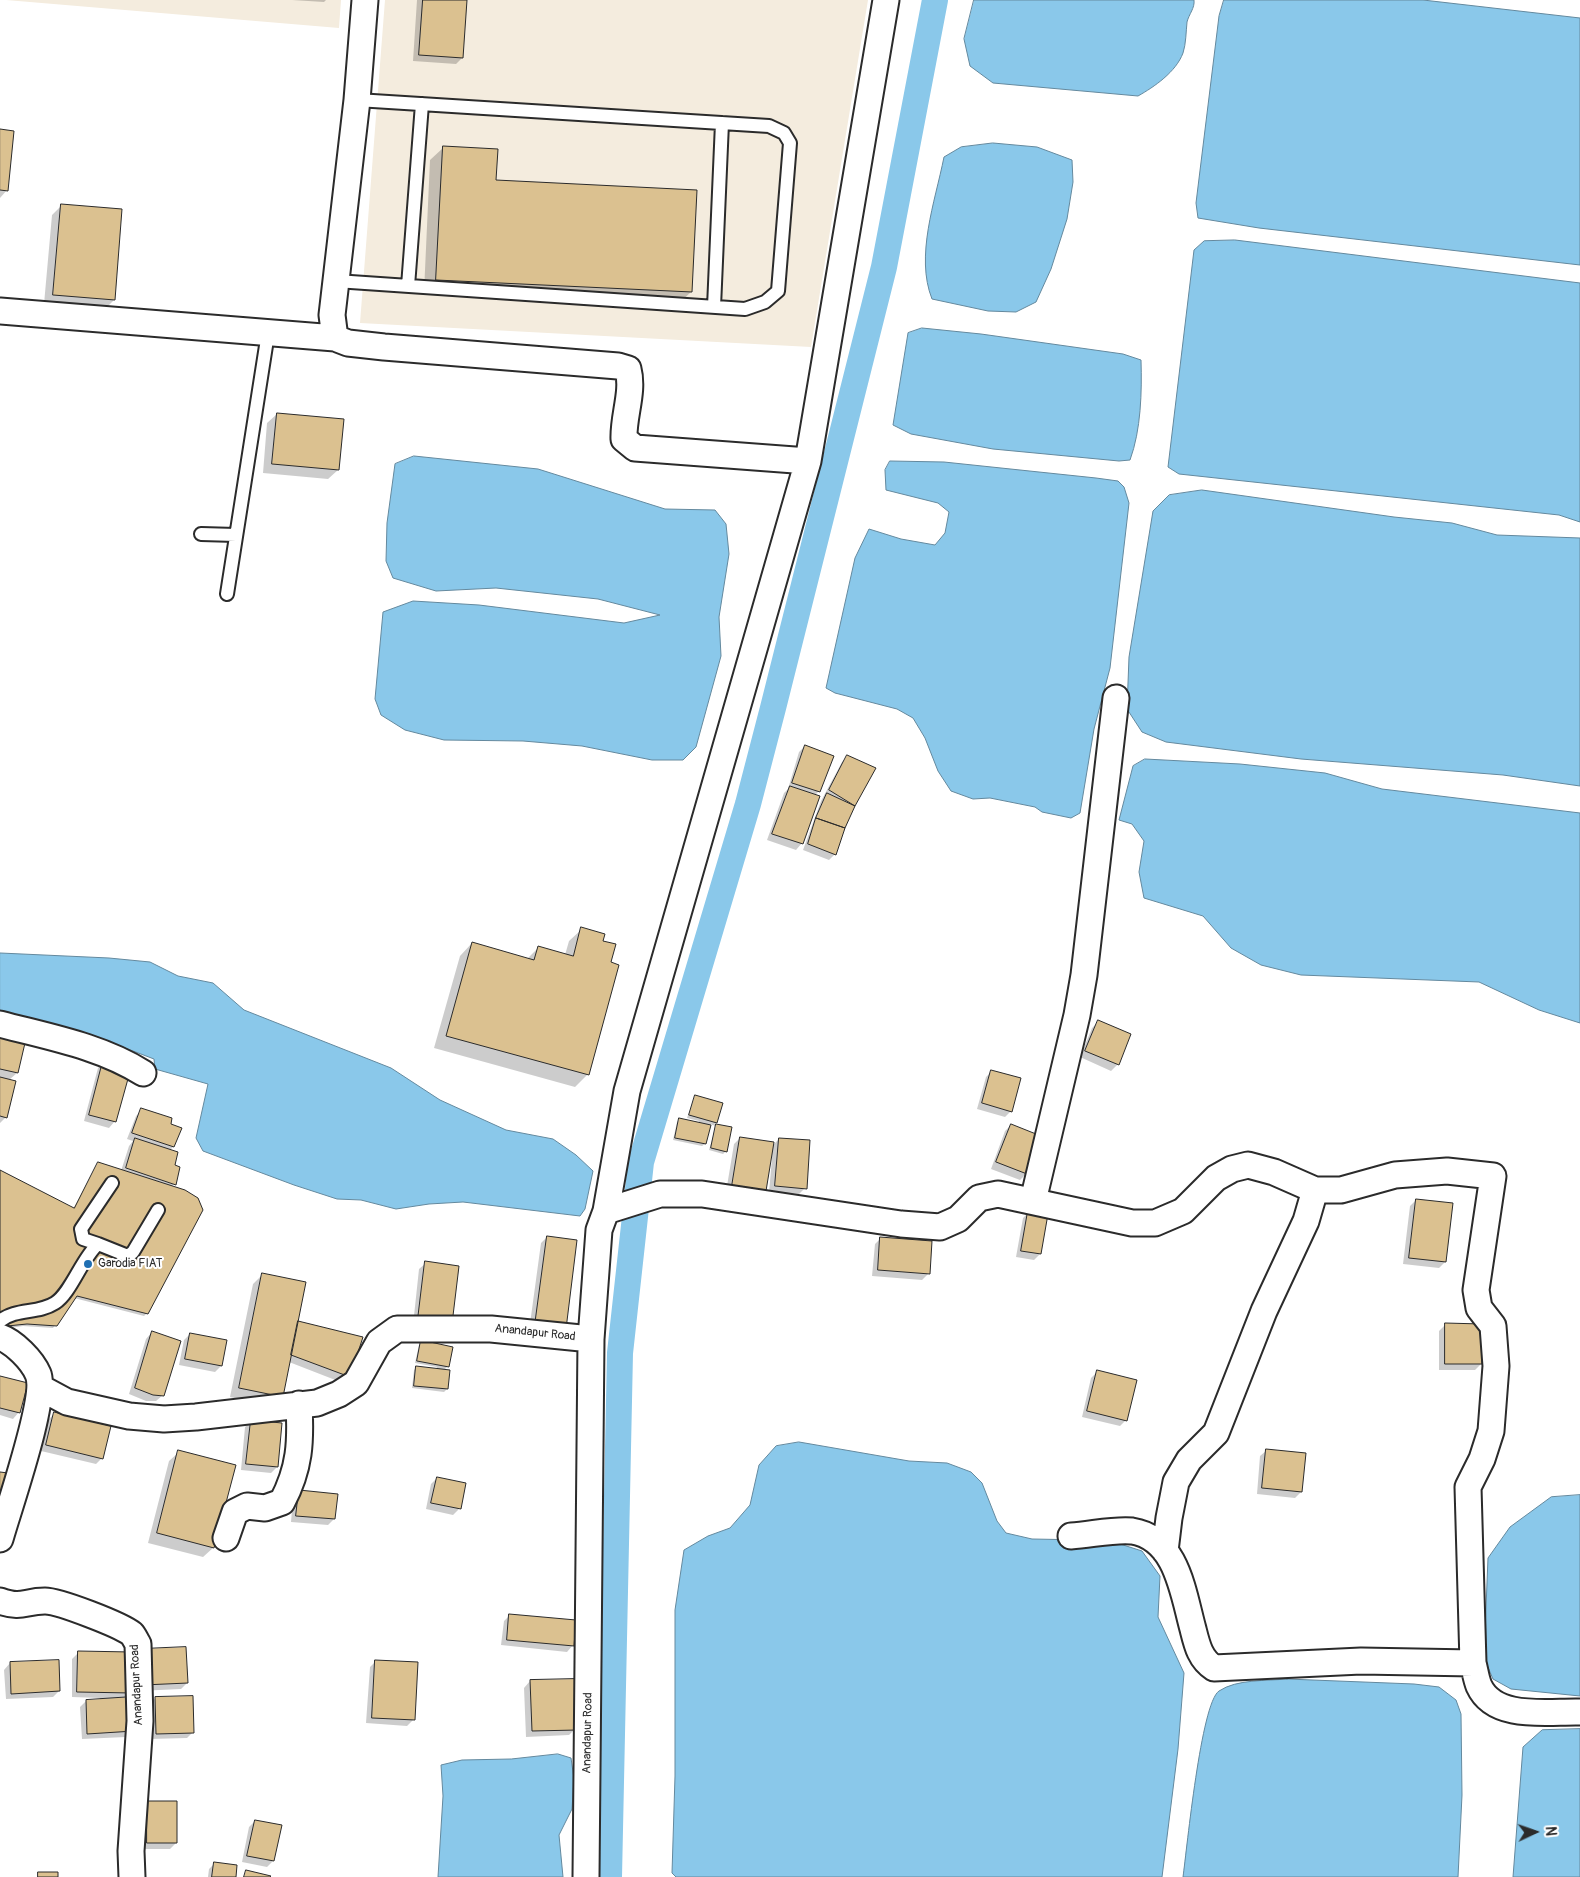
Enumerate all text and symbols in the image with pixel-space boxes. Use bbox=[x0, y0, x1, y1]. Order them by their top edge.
place label: Garodia FIAT bbox=[98, 1257, 162, 1271]
marker: Garodia FIAT bbox=[82, 1258, 94, 1270]
street label: Anandapur Road bbox=[494, 1322, 576, 1344]
street label: Anandapur Road bbox=[128, 1644, 146, 1726]
street label: Anandapur Road bbox=[580, 1692, 596, 1774]
north arrow bbox=[1510, 1807, 1560, 1857]
text: N bbox=[1542, 1826, 1559, 1836]

